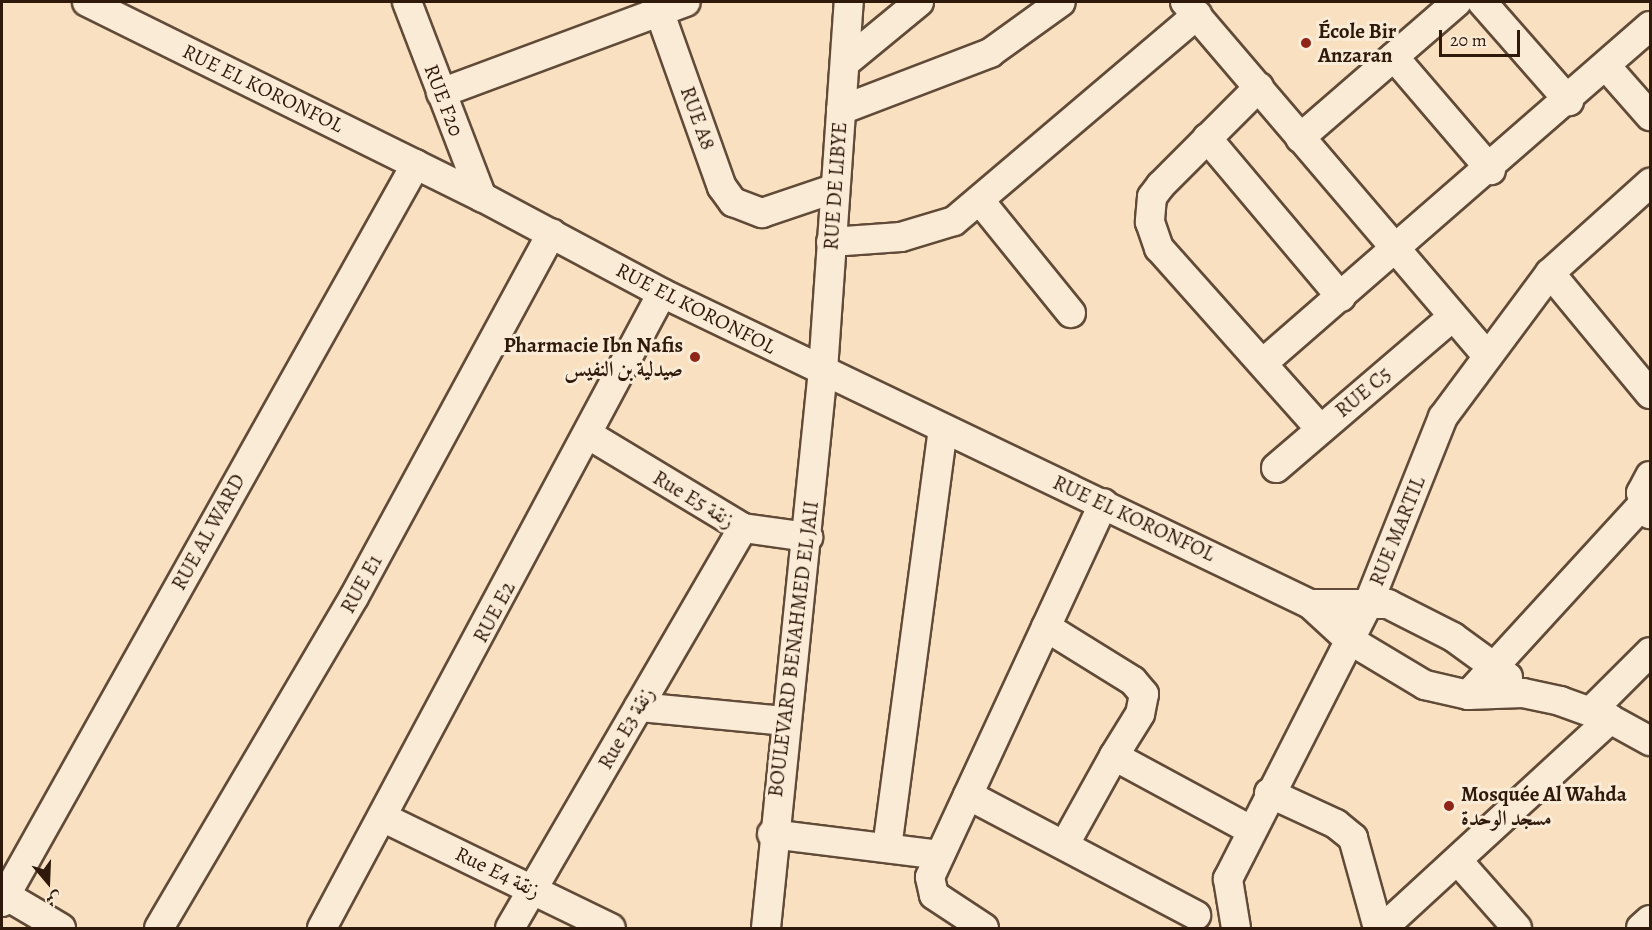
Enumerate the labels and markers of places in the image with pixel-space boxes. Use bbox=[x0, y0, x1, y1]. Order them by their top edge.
place label: École Bir Anzaran bbox=[1318, 18, 1396, 68]
marker: École Bir Anzaran bbox=[1299, 36, 1313, 50]
place label: Pharmacie Ibn Nafis صيدلية بن النفيس bbox=[503, 332, 683, 382]
marker: Pharmacie Ibn Nafis صيدلية بن النفيس bbox=[688, 350, 702, 364]
place label: Mosquée Al Wahda مسجد الوحدة bbox=[1461, 781, 1627, 831]
marker: Mosquée Al Wahda مسجد الوحدة bbox=[1442, 799, 1456, 813]

